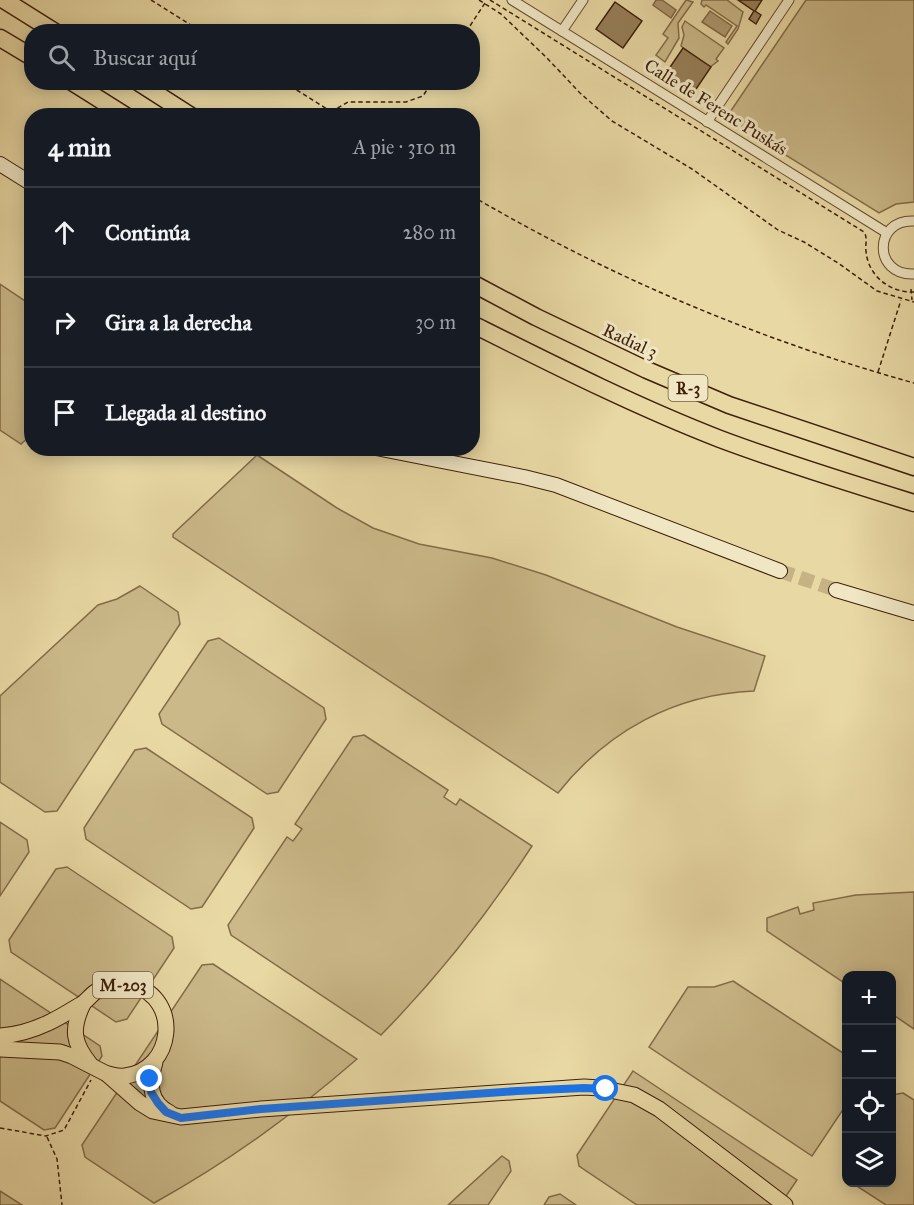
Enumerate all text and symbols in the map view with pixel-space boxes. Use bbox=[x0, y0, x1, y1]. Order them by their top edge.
search box bbox=[24, 24, 480, 90]
icon: search bbox=[45, 41, 78, 74]
text: Buscar aquí bbox=[93, 44, 196, 71]
street label: Calle de Ferenc Puskás bbox=[640, 54, 792, 160]
text: 4 min bbox=[48, 131, 111, 163]
text: A pie · 310 m bbox=[353, 135, 456, 159]
icon: ahead bbox=[48, 216, 81, 249]
text: Continúa bbox=[105, 219, 190, 246]
text: 280 m bbox=[403, 220, 456, 244]
icon: right bbox=[48, 306, 81, 339]
text: Gira a la derecha bbox=[105, 309, 252, 336]
text: 30 m bbox=[415, 310, 456, 334]
street label: Radial 3 bbox=[599, 319, 661, 363]
road number: R-3 bbox=[668, 375, 708, 401]
icon: arrive bbox=[48, 396, 81, 429]
text: Llegada al destino bbox=[105, 399, 266, 426]
map controls bbox=[842, 971, 896, 1187]
button: + bbox=[842, 971, 896, 1025]
road number: M-203 bbox=[93, 972, 153, 998]
button: − bbox=[842, 1025, 896, 1079]
route end bbox=[136, 1065, 162, 1091]
route start bbox=[592, 1075, 618, 1101]
button: locate bbox=[842, 1079, 896, 1133]
button: layers bbox=[842, 1133, 896, 1187]

